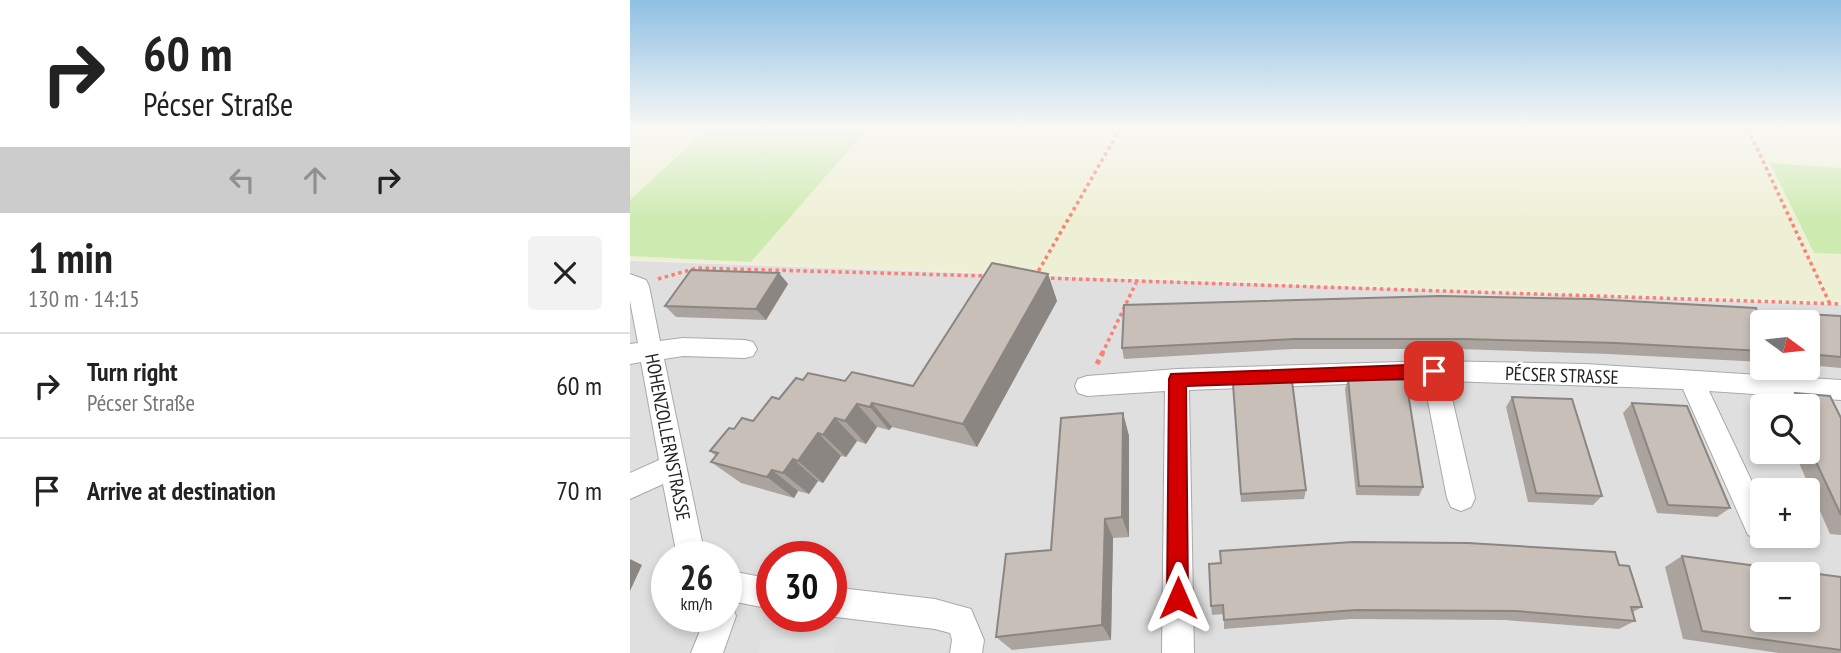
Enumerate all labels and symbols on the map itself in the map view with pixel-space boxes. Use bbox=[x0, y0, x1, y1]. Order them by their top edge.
north arrow bbox=[1750, 310, 1820, 380]
pin bbox=[1404, 341, 1464, 401]
street label: HOHENZOLLERNSTRASSE bbox=[640, 351, 696, 523]
street label: PÉCSER STRASSE bbox=[1505, 361, 1619, 389]
speed limit sign: 30 bbox=[756, 541, 847, 632]
position arrow bbox=[1141, 561, 1215, 635]

